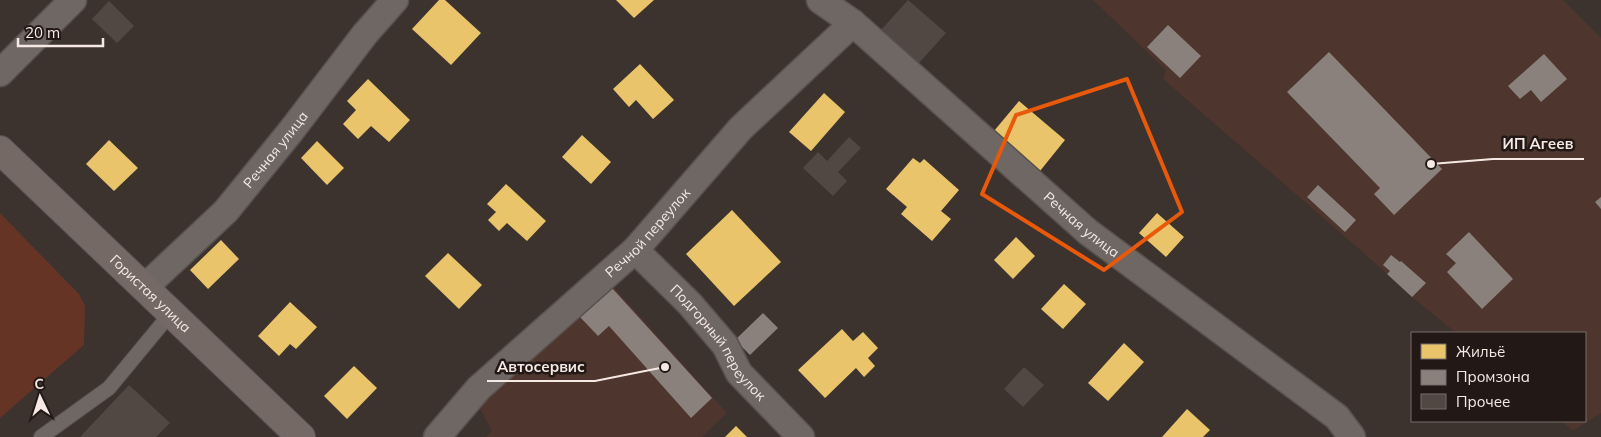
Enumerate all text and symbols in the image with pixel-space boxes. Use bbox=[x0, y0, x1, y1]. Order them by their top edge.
scale bar bbox=[18, 15, 102, 47]
text: 20 m bbox=[25, 23, 60, 42]
street label: Речная улица bbox=[239, 108, 312, 192]
callout: ИП Агеев bbox=[1493, 129, 1584, 159]
text: ИП Агеев bbox=[1503, 134, 1574, 153]
street label: Речной переулок bbox=[601, 184, 694, 281]
street label: Речная улица bbox=[1040, 188, 1123, 261]
street label: Гористая улица bbox=[106, 251, 195, 336]
street label: Подгорный переулок bbox=[666, 281, 770, 405]
legend bbox=[1411, 332, 1586, 422]
text: Жильё bbox=[1456, 342, 1505, 361]
callout: Автосервис bbox=[487, 351, 595, 381]
text: Автосервис bbox=[497, 357, 585, 376]
text: Промзона bbox=[1456, 367, 1530, 386]
north arrow bbox=[15, 372, 65, 422]
text: С bbox=[34, 375, 45, 393]
text: Прочее bbox=[1456, 392, 1510, 411]

